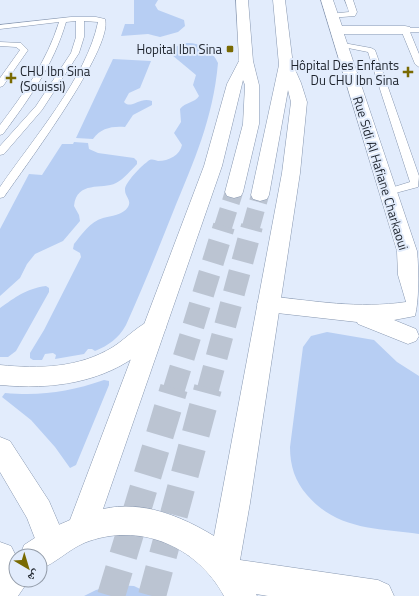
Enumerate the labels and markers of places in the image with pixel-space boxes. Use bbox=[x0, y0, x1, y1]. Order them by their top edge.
place label: Hopital Ibn Sina bbox=[137, 39, 222, 59]
marker: Hopital Ibn Sina bbox=[225, 44, 235, 54]
place label: Hôpital Des Enfants Du CHU Ibn Sina bbox=[290, 55, 399, 90]
place label: CHU Ibn Sina (Souissi) bbox=[20, 61, 91, 96]
marker: Hôpital Des Enfants Du CHU Ibn Sina bbox=[402, 66, 414, 78]
marker: CHU Ibn Sina (Souissi) bbox=[5, 72, 17, 84]

